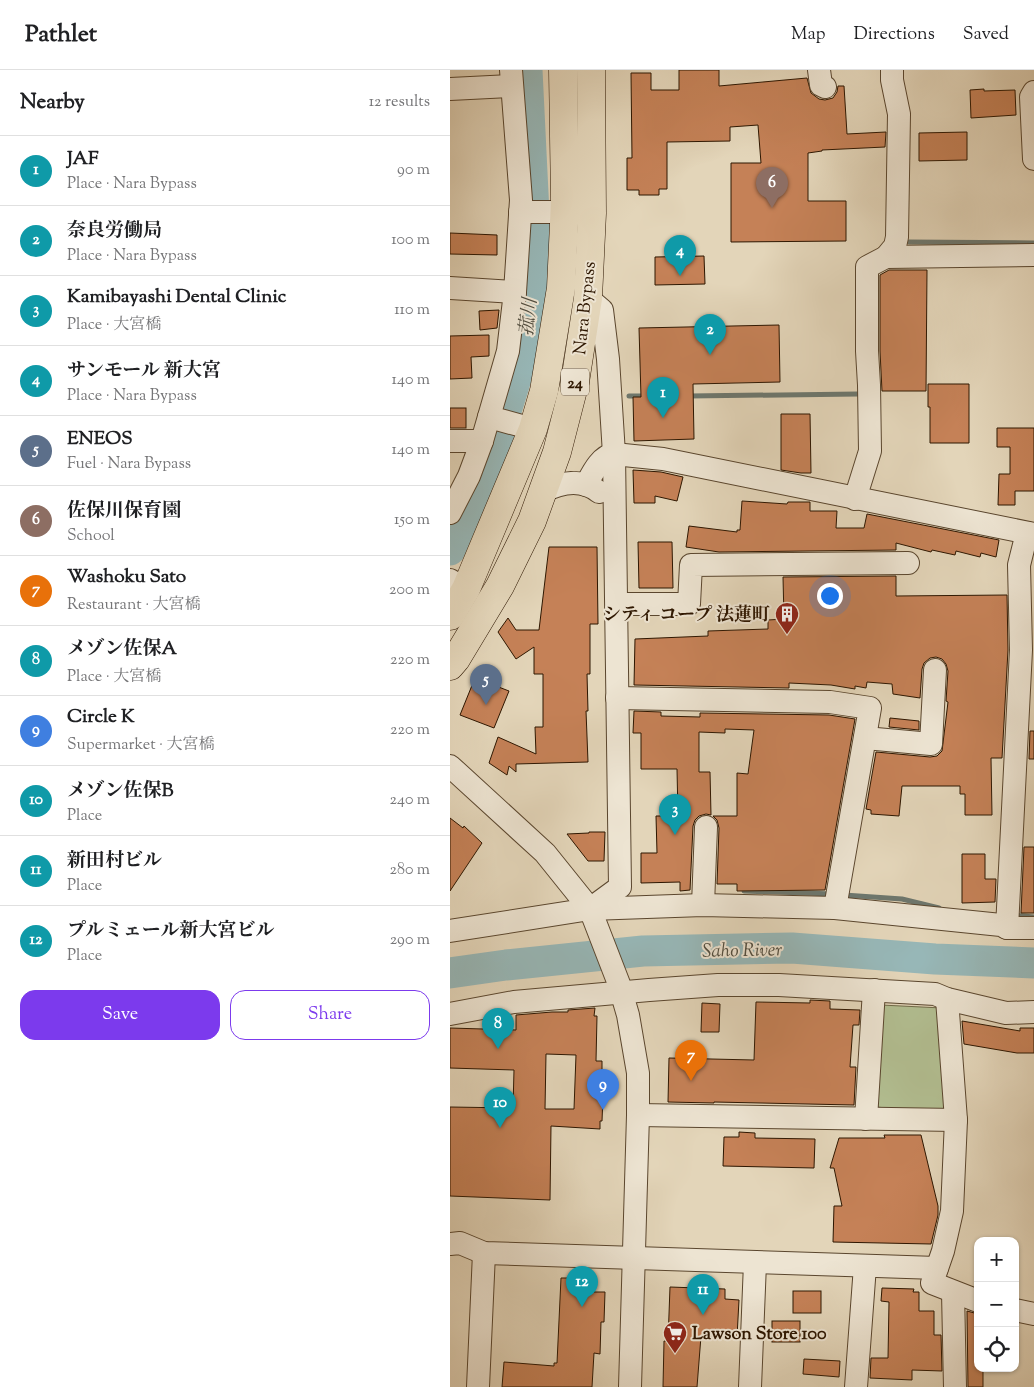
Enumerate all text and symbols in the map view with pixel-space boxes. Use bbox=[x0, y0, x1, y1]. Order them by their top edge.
text: Pathlet bbox=[25, 18, 97, 52]
text: Map bbox=[791, 22, 826, 48]
text: Directions bbox=[854, 22, 935, 48]
text: Saved bbox=[963, 22, 1009, 48]
text: Nearby bbox=[20, 88, 85, 118]
text: 12 results bbox=[369, 91, 430, 114]
text: JAF bbox=[67, 146, 98, 173]
text: 1 bbox=[33, 159, 39, 182]
text: 90 m bbox=[397, 159, 430, 182]
pin: 6 bbox=[756, 167, 788, 208]
text: Place · Nara Bypass bbox=[67, 173, 197, 196]
text: 奈良労働局 bbox=[67, 218, 162, 245]
text: 2 bbox=[32, 229, 40, 252]
text: 100 m bbox=[391, 229, 430, 252]
pin: 4 bbox=[664, 235, 696, 276]
text: Place · Nara Bypass bbox=[67, 245, 197, 268]
street label: Nara Bypass bbox=[568, 260, 604, 356]
text: Kamibayashi Dental Clinic bbox=[67, 284, 286, 311]
water label: 菰川 bbox=[514, 295, 545, 338]
text: 3 bbox=[33, 299, 39, 322]
text: 110 m bbox=[394, 299, 430, 322]
text: Place · 大宮橋 bbox=[67, 314, 161, 337]
pin: 2 bbox=[694, 314, 726, 355]
text: サンモール 新大宮 bbox=[67, 358, 221, 385]
road number: 24 bbox=[561, 368, 589, 396]
text: 4 bbox=[32, 369, 40, 392]
text: 140 m bbox=[392, 369, 430, 392]
pin: 1 bbox=[647, 377, 679, 418]
text: Place · Nara Bypass bbox=[67, 385, 197, 408]
text: ENEOS bbox=[67, 426, 133, 453]
text: 5 bbox=[33, 439, 39, 462]
text: 140 m bbox=[392, 439, 430, 462]
text: Fuel · Nara Bypass bbox=[67, 453, 191, 476]
text: 佐保川保育園 bbox=[67, 498, 181, 525]
text: 6 bbox=[32, 509, 40, 532]
text: 150 m bbox=[394, 509, 430, 532]
text: School bbox=[67, 525, 115, 548]
text: Washoku Sato bbox=[67, 564, 186, 591]
text: 7 bbox=[32, 579, 40, 602]
text: 200 m bbox=[389, 579, 430, 602]
your location bbox=[817, 583, 843, 609]
text: Restaurant · 大宮橋 bbox=[67, 594, 201, 617]
building icon: シティ コープ 法蓮町 bbox=[774, 601, 800, 635]
place label: シティ コープ 法蓮町 bbox=[603, 603, 770, 629]
text: メゾン佐保A bbox=[67, 636, 177, 663]
text: 8 bbox=[32, 649, 40, 672]
text: 220 m bbox=[390, 649, 430, 672]
pin: 5 bbox=[470, 664, 502, 705]
text: Place · 大宮橋 bbox=[67, 666, 161, 689]
text: Circle K bbox=[67, 704, 135, 731]
text: 9 bbox=[32, 719, 40, 742]
text: 220 m bbox=[390, 719, 430, 742]
text: Supermarket · 大宮橋 bbox=[67, 734, 215, 757]
text: メゾン佐保B bbox=[67, 778, 173, 805]
text: 10 bbox=[29, 789, 43, 812]
text: 240 m bbox=[389, 789, 430, 812]
pin: 3 bbox=[659, 794, 691, 835]
text: Place bbox=[67, 805, 102, 828]
text: 新田村ビル bbox=[67, 848, 162, 875]
text: 11 bbox=[31, 859, 41, 882]
text: 280 m bbox=[389, 859, 430, 882]
text: Place bbox=[67, 875, 102, 898]
text: プルミェール新大宮ビル bbox=[67, 918, 274, 945]
text: 12 bbox=[30, 929, 42, 952]
text: 290 m bbox=[390, 929, 430, 952]
water label: Saho River bbox=[702, 937, 783, 966]
text: Place bbox=[67, 945, 102, 968]
button: Save bbox=[20, 990, 220, 1040]
button: Share bbox=[230, 990, 430, 1040]
pin: 8 bbox=[482, 1008, 514, 1049]
pin: 7 bbox=[675, 1040, 707, 1081]
pin: 9 bbox=[587, 1069, 619, 1110]
pin: 10 bbox=[484, 1087, 516, 1128]
map controls bbox=[974, 1237, 1019, 1372]
button: + bbox=[974, 1237, 1019, 1282]
pin: 12 bbox=[566, 1266, 598, 1307]
pin: 11 bbox=[687, 1274, 719, 1315]
button: − bbox=[974, 1282, 1019, 1327]
supermarket icon: Lawson Store 100 bbox=[662, 1320, 688, 1354]
place label: Lawson Store 100 bbox=[692, 1322, 827, 1348]
button: locate bbox=[974, 1327, 1019, 1372]

